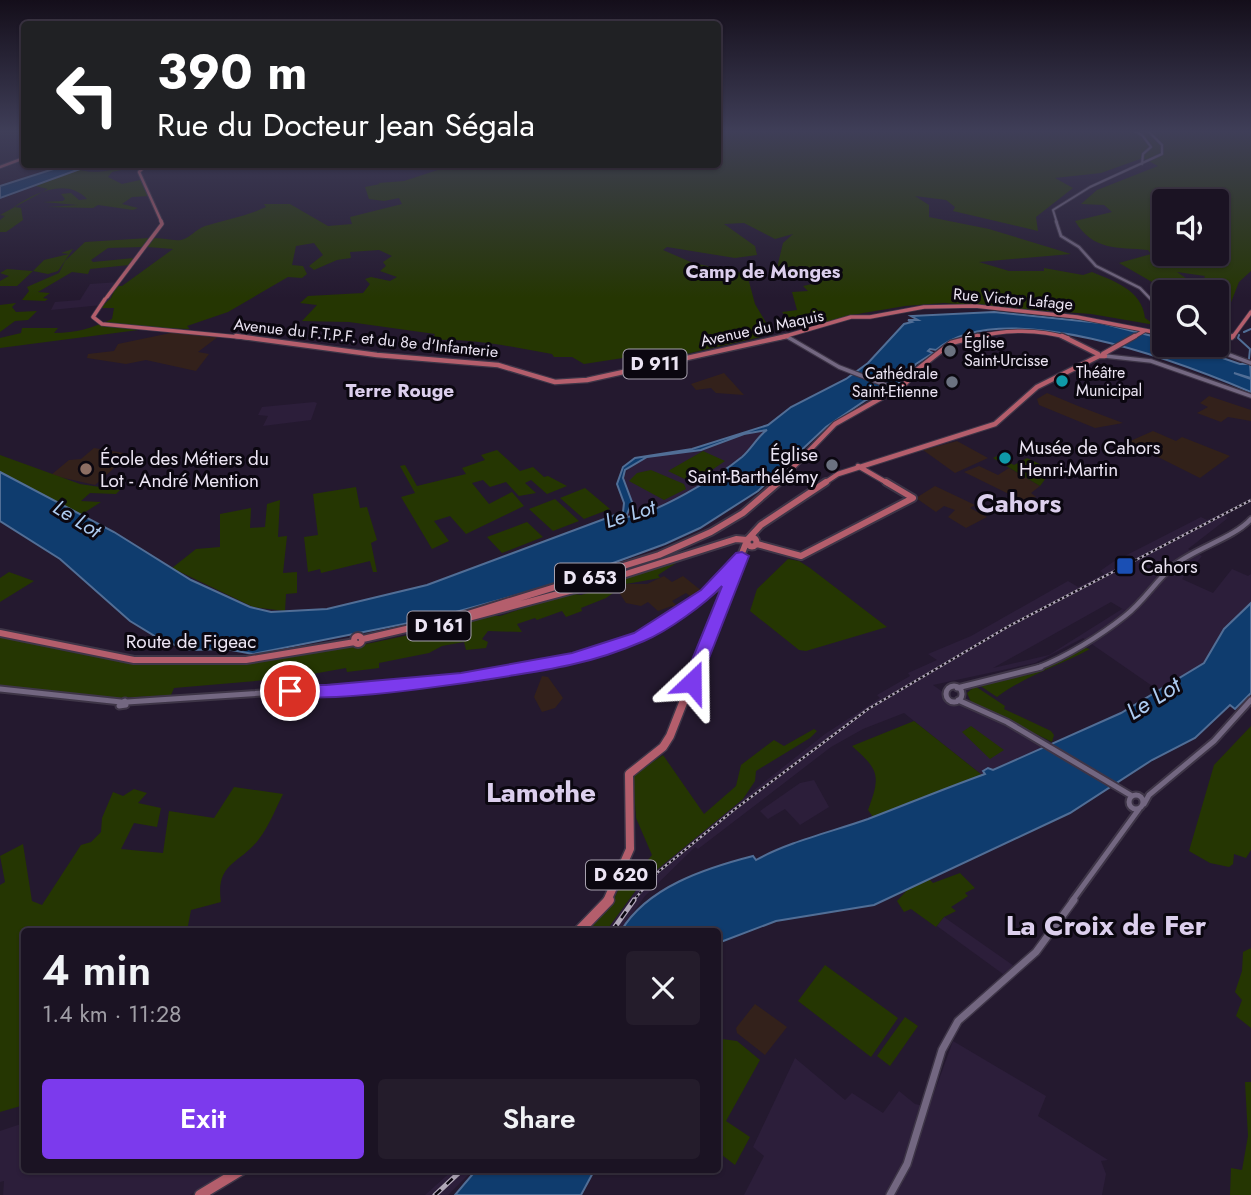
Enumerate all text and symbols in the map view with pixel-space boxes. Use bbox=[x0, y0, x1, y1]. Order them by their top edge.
text: 390 m bbox=[157, 37, 308, 107]
icon: left bbox=[42, 49, 133, 140]
text: Rue du Docteur Jean Ségala bbox=[157, 102, 535, 148]
map controls bbox=[1152, 189, 1229, 357]
button: sound bbox=[1152, 189, 1229, 266]
district label: Camp de Monges bbox=[685, 258, 841, 285]
button: search bbox=[1152, 280, 1229, 357]
street label: Rue Victor Lafage bbox=[952, 282, 1074, 316]
street label: Avenue du Maquis bbox=[698, 304, 826, 352]
street label: Avenue du F.T.P.F. et du 8e d'Infanterie bbox=[233, 313, 499, 363]
place label: Église Saint-Urcisse bbox=[964, 331, 1048, 372]
marker: Église Saint-Urcisse bbox=[942, 343, 958, 359]
road number: D 911 bbox=[624, 350, 686, 378]
place label: Théâtre Municipal bbox=[1076, 361, 1142, 402]
place label: Cathédrale Saint-Etienne bbox=[852, 362, 938, 403]
marker: Théâtre Municipal bbox=[1054, 373, 1070, 389]
marker: Cathédrale Saint-Etienne bbox=[944, 374, 960, 390]
district label: Terre Rouge bbox=[346, 377, 454, 404]
place label: Musée de Cahors Henri-Martin bbox=[1019, 434, 1161, 483]
place label: Église Saint-Barthélémy bbox=[687, 441, 819, 490]
place label: École des Métiers du Lot - André Mention bbox=[100, 445, 269, 494]
marker: Musée de Cahors Henri-Martin bbox=[997, 450, 1013, 466]
marker: Église Saint-Barthélémy bbox=[824, 457, 840, 473]
marker: École des Métiers du Lot - André Mention bbox=[78, 461, 94, 477]
district label: Cahors bbox=[977, 484, 1062, 522]
water label: Le Lot bbox=[601, 492, 660, 536]
water label: Le Lot bbox=[47, 493, 108, 546]
place label: Cahors bbox=[1141, 553, 1198, 580]
marker: Cahors bbox=[1115, 556, 1135, 576]
road number: D 653 bbox=[555, 564, 625, 592]
road number: D 161 bbox=[408, 612, 471, 640]
street label: Route de Figeac bbox=[126, 628, 256, 655]
position arrow bbox=[655, 645, 729, 719]
pin bbox=[260, 661, 320, 721]
water label: Le Lot bbox=[1119, 667, 1188, 728]
icon: arrive bbox=[271, 672, 309, 710]
district label: Lamothe bbox=[486, 772, 596, 813]
road number: D 620 bbox=[586, 860, 656, 890]
district label: La Croix de Fer bbox=[1006, 905, 1207, 946]
text: 4 min bbox=[42, 940, 151, 1001]
button: close bbox=[626, 951, 700, 1025]
text: 1.4 km · 11:28 bbox=[42, 997, 182, 1031]
button: Exit bbox=[42, 1079, 364, 1159]
button: Share bbox=[378, 1079, 700, 1159]

